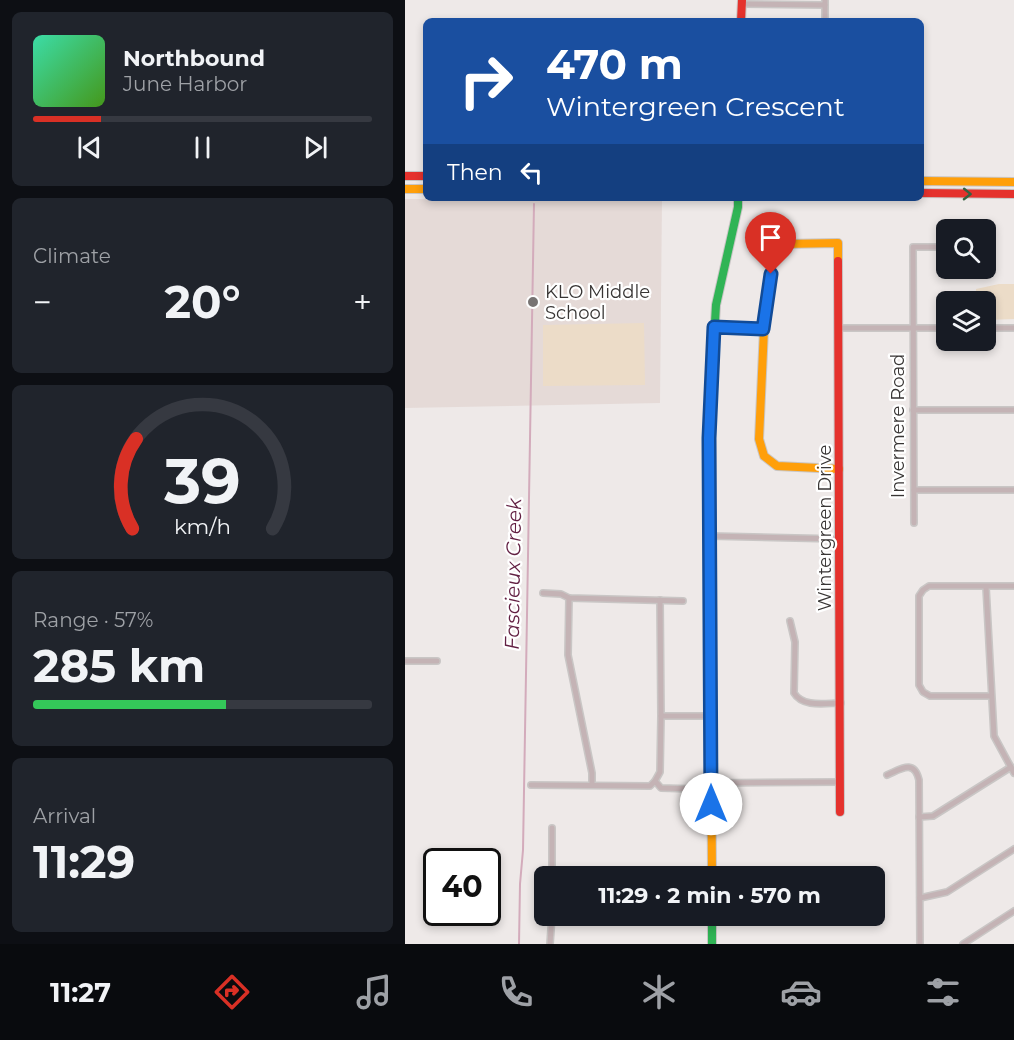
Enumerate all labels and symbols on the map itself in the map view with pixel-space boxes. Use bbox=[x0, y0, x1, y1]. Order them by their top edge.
one-way arrow bbox=[963, 188, 972, 200]
pin bbox=[745, 212, 796, 274]
place label: KLO Middle School bbox=[545, 281, 650, 324]
marker: KLO Middle School bbox=[526, 295, 540, 309]
street label: Invermere Road bbox=[887, 354, 909, 498]
street label: Wintergreen Drive bbox=[814, 445, 836, 611]
water label: Fascieux Creek bbox=[500, 497, 526, 650]
position arrow bbox=[679, 772, 743, 836]
speed limit sign: 40 bbox=[423, 848, 501, 926]

